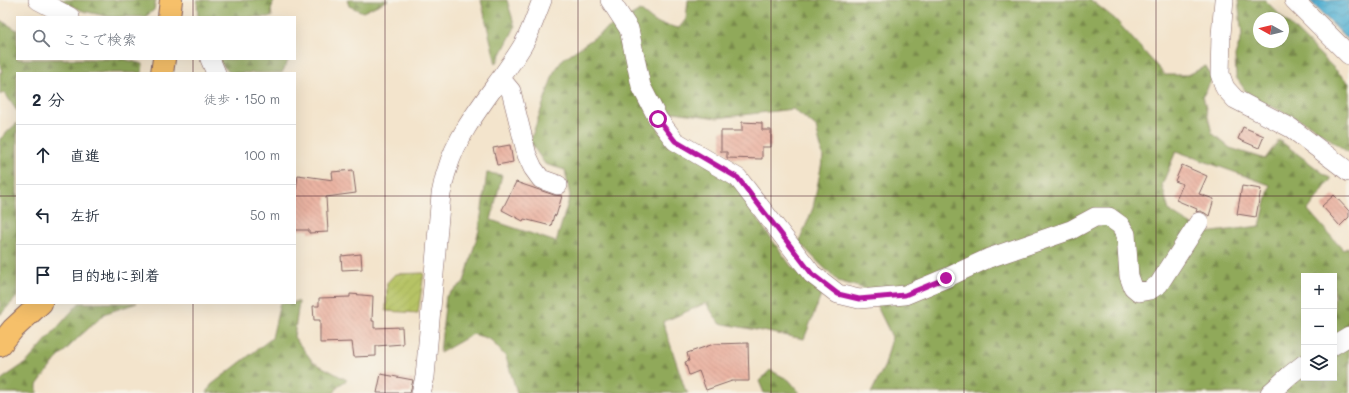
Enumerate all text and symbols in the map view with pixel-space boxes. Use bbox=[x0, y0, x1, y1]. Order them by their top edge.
north arrow bbox=[1253, 12, 1289, 48]
search box bbox=[16, 16, 296, 60]
icon: search bbox=[30, 27, 52, 49]
text: ここで検索 bbox=[62, 29, 137, 49]
text: 2 分 bbox=[32, 88, 65, 110]
text: 徒歩 · 150 m bbox=[204, 90, 280, 107]
route start bbox=[649, 110, 667, 128]
icon: ahead bbox=[32, 144, 54, 166]
text: 直進 bbox=[70, 145, 100, 165]
text: 100 m bbox=[244, 146, 280, 163]
icon: left bbox=[32, 204, 54, 226]
text: 左折 bbox=[70, 205, 100, 225]
text: 50 m bbox=[250, 206, 280, 223]
icon: arrive bbox=[32, 264, 54, 286]
text: 目的地に到着 bbox=[70, 265, 160, 285]
route end bbox=[937, 269, 955, 287]
map controls bbox=[1301, 273, 1337, 381]
button: + bbox=[1301, 273, 1337, 309]
button: − bbox=[1301, 309, 1337, 345]
button: layers bbox=[1301, 345, 1337, 381]

